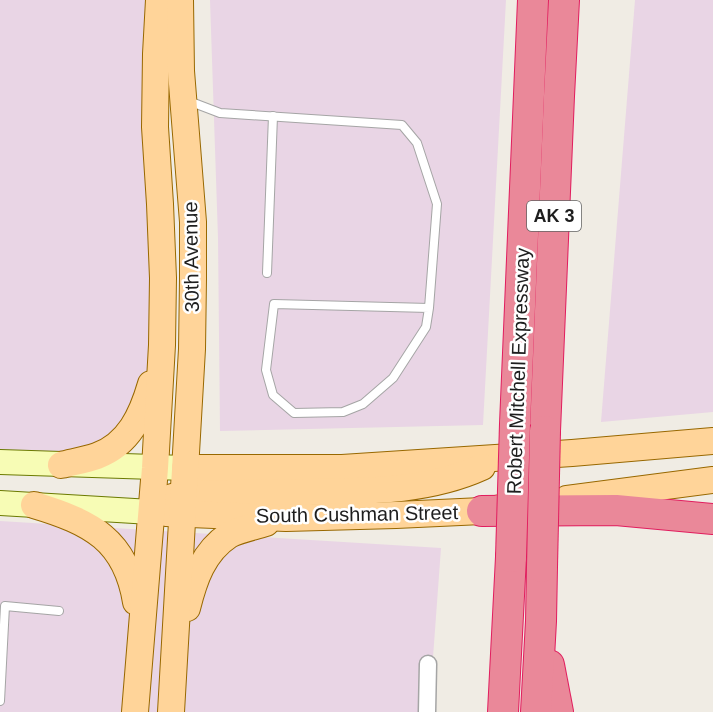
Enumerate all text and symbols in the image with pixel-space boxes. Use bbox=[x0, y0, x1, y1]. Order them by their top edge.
street label: 30th Avenue bbox=[179, 201, 203, 313]
road number: AK 3 bbox=[527, 201, 581, 231]
street label: Robert Mitchell Expressway bbox=[503, 247, 533, 495]
street label: South Cushman Street bbox=[256, 501, 459, 527]

